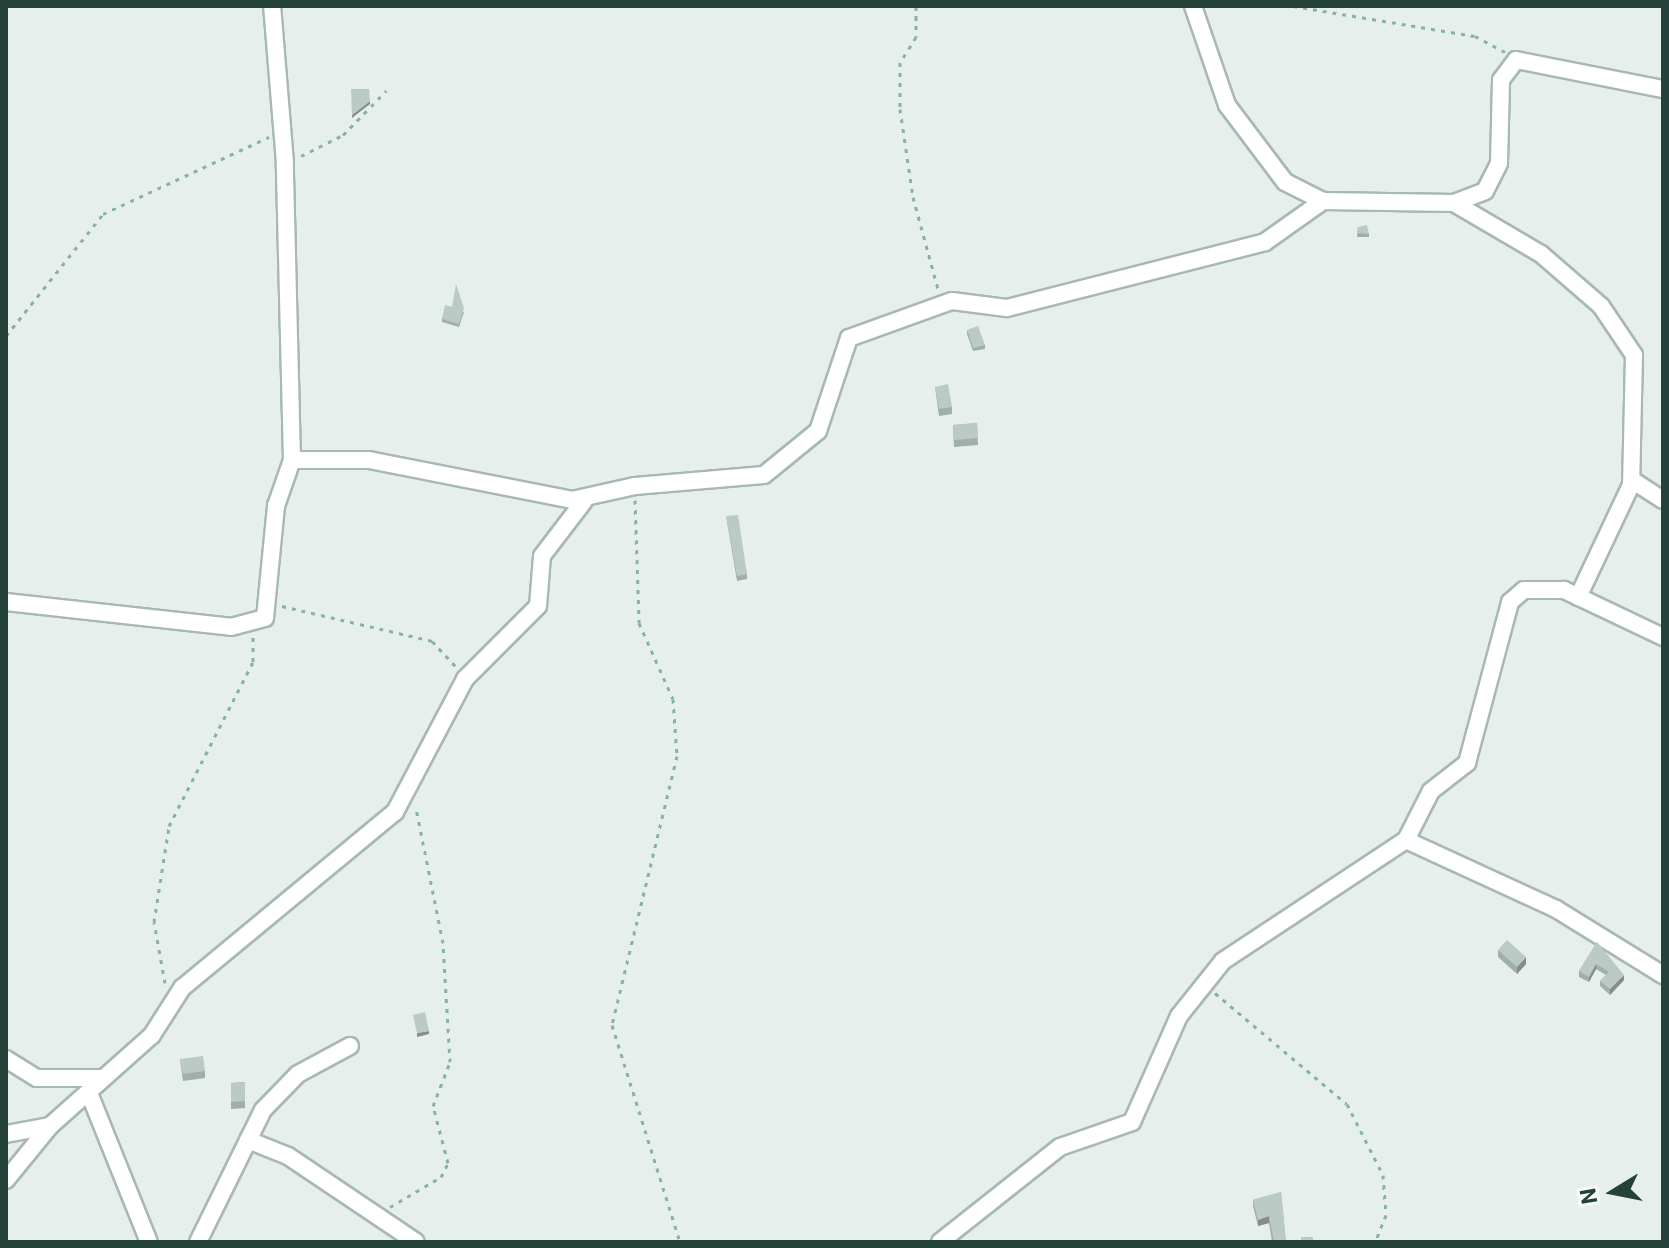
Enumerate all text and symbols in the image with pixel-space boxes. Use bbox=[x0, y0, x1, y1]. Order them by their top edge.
north arrow bbox=[1573, 1152, 1653, 1232]
text: N bbox=[1575, 1186, 1603, 1206]

